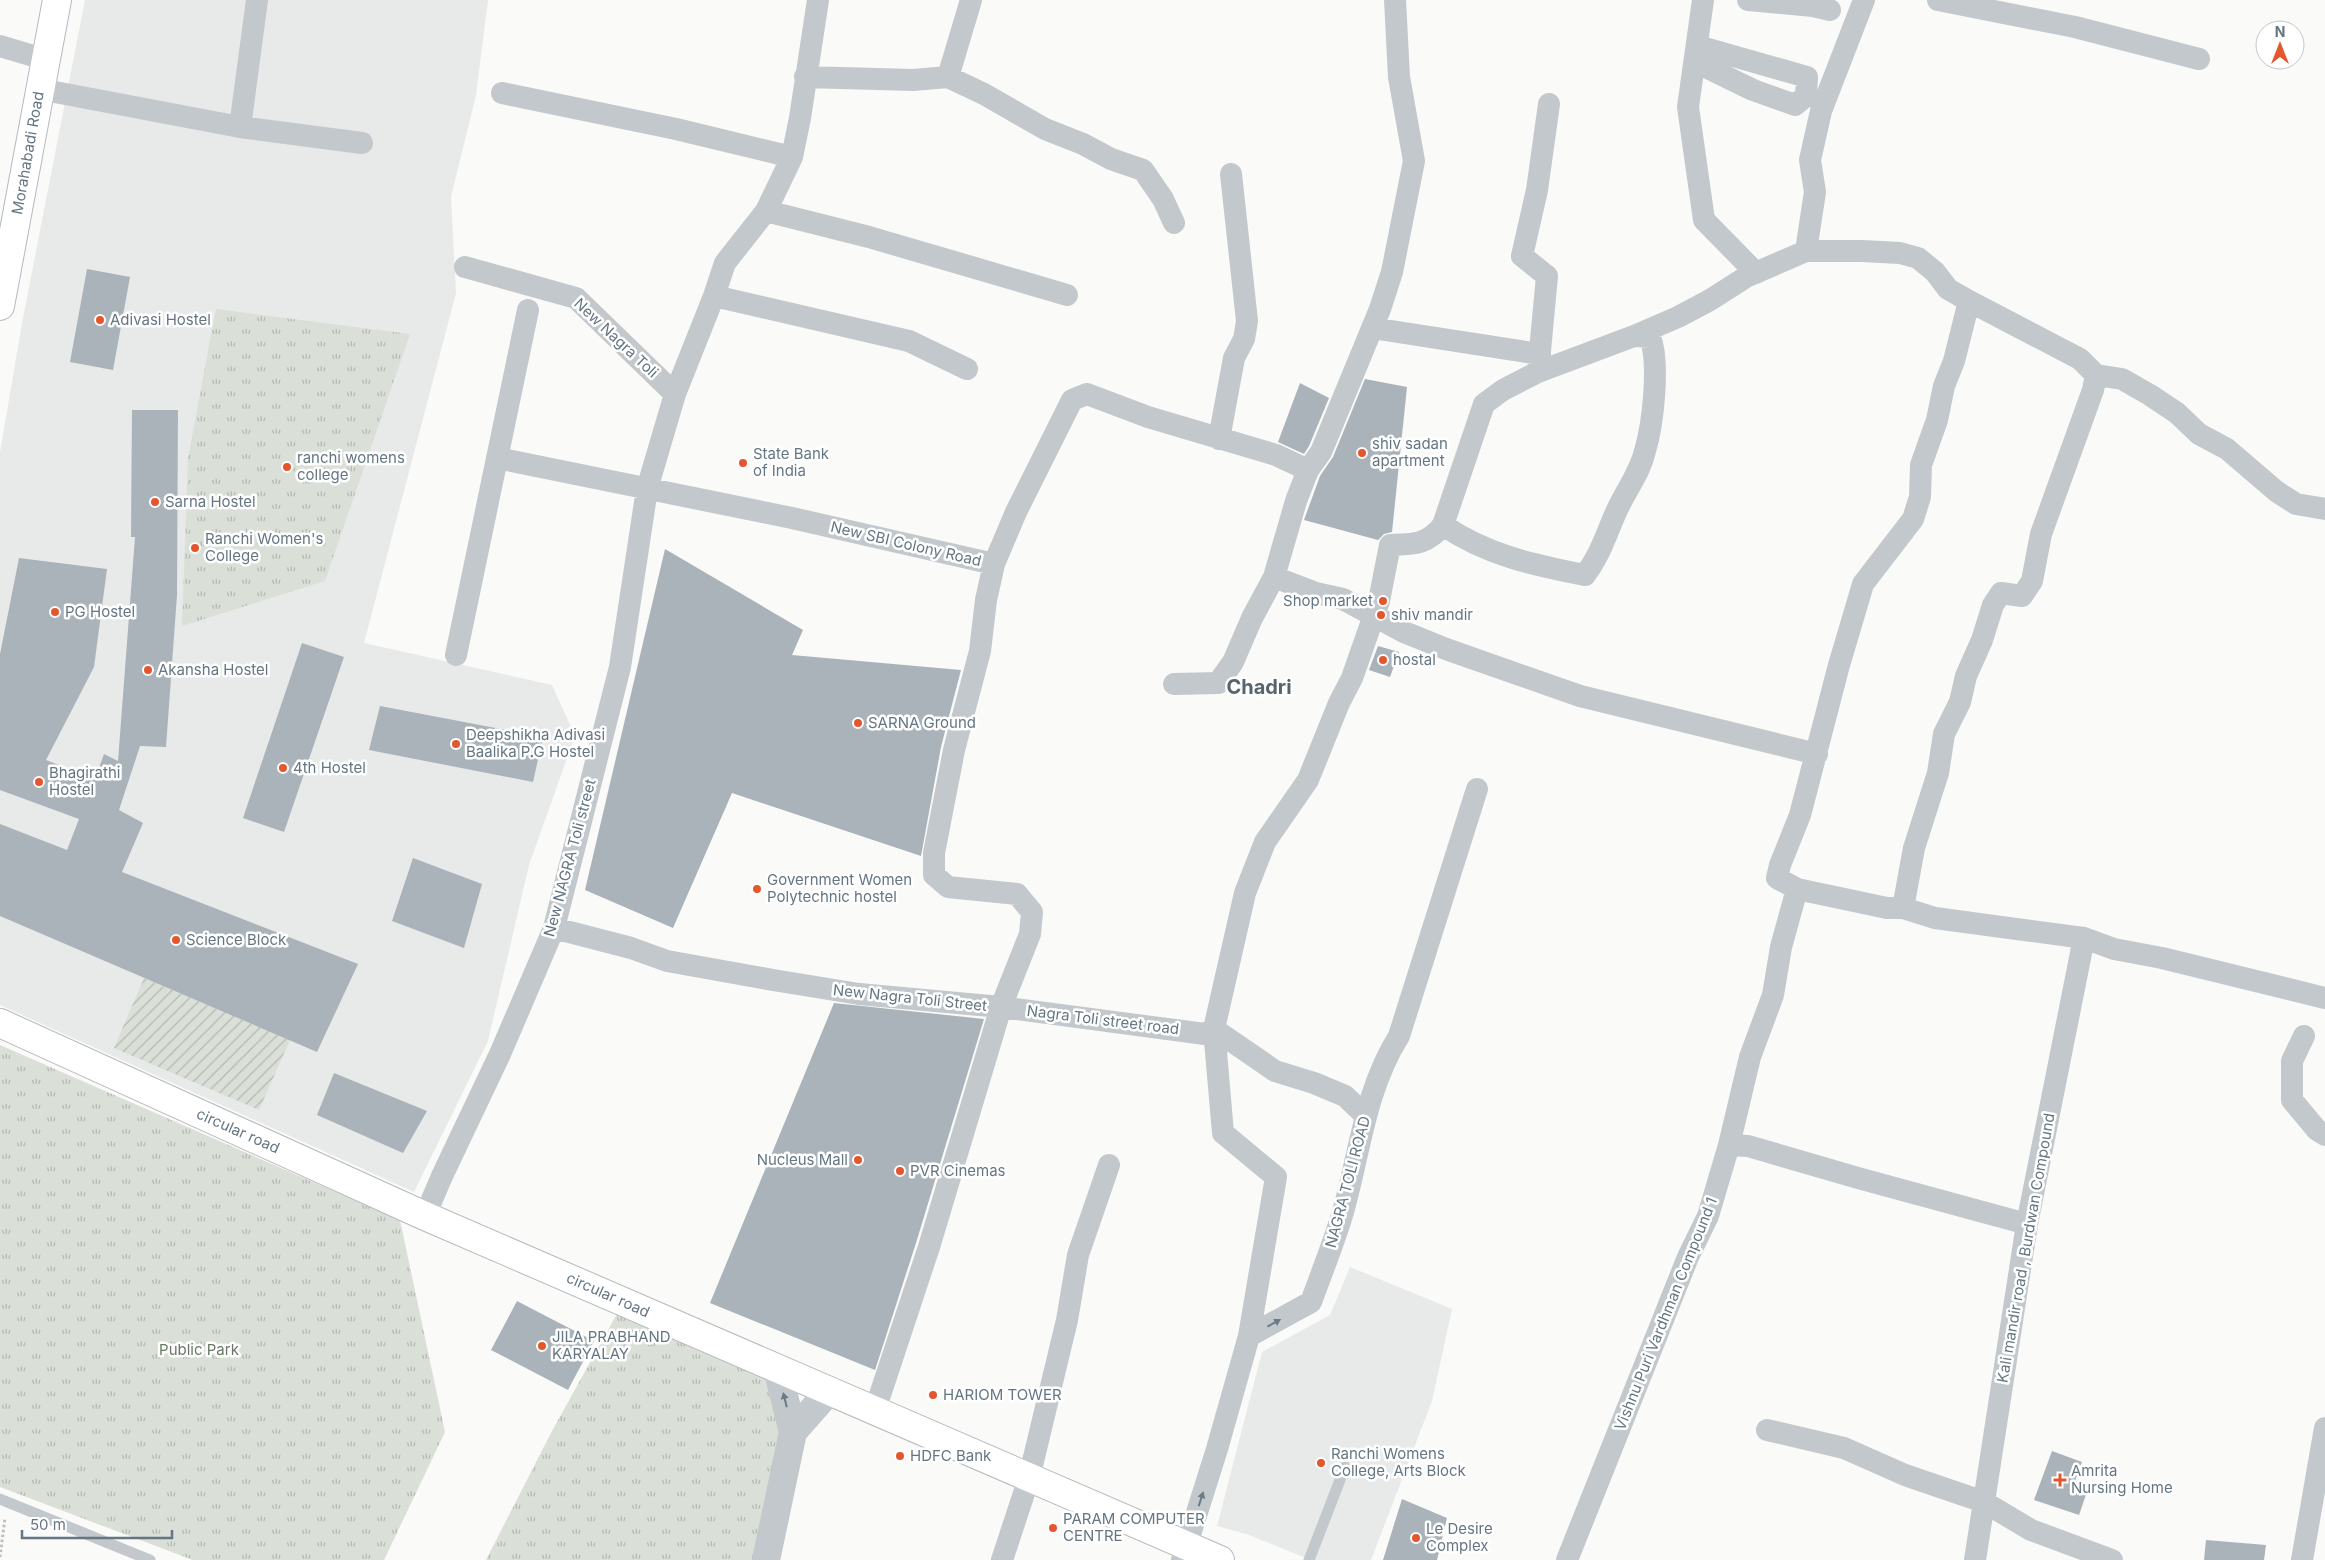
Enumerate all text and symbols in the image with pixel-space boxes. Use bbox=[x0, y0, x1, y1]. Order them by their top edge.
north arrow bbox=[2255, 20, 2305, 70]
text: N bbox=[2275, 23, 2285, 40]
street label: Morahabadi Road bbox=[7, 90, 48, 216]
street label: New Nagra Toli bbox=[570, 294, 662, 382]
place label: Adivasi Hostel bbox=[110, 310, 211, 329]
marker: Adivasi Hostel bbox=[94, 314, 106, 326]
place label: shiv sadan apartment bbox=[1372, 434, 1448, 470]
place label: State Bank of India bbox=[753, 444, 830, 480]
marker: shiv sadan apartment bbox=[1356, 447, 1368, 459]
place label: ranchi womens college bbox=[297, 448, 405, 484]
marker: State Bank of India bbox=[737, 457, 749, 469]
marker: ranchi womens college bbox=[281, 461, 293, 473]
place label: Sarna Hostel bbox=[165, 492, 256, 511]
marker: Sarna Hostel bbox=[149, 496, 161, 508]
street label: New SBI Colony Road bbox=[829, 517, 983, 570]
place label: Ranchi Women's College bbox=[205, 529, 323, 565]
marker: Ranchi Women's College bbox=[189, 542, 201, 554]
place label: Shop market bbox=[1283, 591, 1373, 610]
marker: Shop market bbox=[1377, 595, 1389, 607]
place label: PG Hostel bbox=[65, 602, 135, 621]
place label: shiv mandir bbox=[1391, 605, 1473, 624]
marker: PG Hostel bbox=[49, 606, 61, 618]
marker: shiv mandir bbox=[1375, 609, 1387, 621]
place label: hostal bbox=[1393, 650, 1436, 669]
marker: hostal bbox=[1377, 654, 1389, 666]
place label: Akansha Hostel bbox=[158, 660, 269, 679]
marker: Akansha Hostel bbox=[142, 664, 154, 676]
district label: Chadri bbox=[1226, 675, 1292, 699]
place label: SARNA Ground bbox=[868, 713, 976, 732]
marker: SARNA Ground bbox=[852, 717, 864, 729]
place label: Deepshikha Adivasi Baalika P.G Hostel bbox=[466, 725, 605, 761]
marker: Deepshikha Adivasi Baalika P.G Hostel bbox=[450, 738, 462, 750]
place label: 4th Hostel bbox=[293, 758, 366, 777]
marker: 4th Hostel bbox=[277, 762, 289, 774]
place label: Bhagirathi Hostel bbox=[49, 763, 120, 799]
marker: Bhagirathi Hostel bbox=[33, 776, 45, 788]
street label: New NAGRA Toli street bbox=[539, 777, 600, 939]
place label: Government Women Polytechnic hostel bbox=[767, 870, 912, 906]
marker: Government Women Polytechnic hostel bbox=[751, 883, 763, 895]
place label: Science Block bbox=[186, 930, 287, 949]
marker: Science Block bbox=[170, 934, 182, 946]
street label: New Nagra Toli Street bbox=[832, 980, 988, 1015]
street label: Nagra Toli street road bbox=[1026, 1001, 1180, 1038]
street label: circular road bbox=[194, 1104, 283, 1157]
street label: Kali mandir road , Burdwan Compound bbox=[1992, 1112, 2059, 1384]
street label: NAGRA TOLI ROAD bbox=[1321, 1114, 1374, 1250]
place label: Nucleus Mall bbox=[757, 1150, 848, 1169]
marker: Nucleus Mall bbox=[852, 1154, 864, 1166]
place label: PVR Cinemas bbox=[910, 1161, 1006, 1180]
marker: PVR Cinemas bbox=[894, 1165, 906, 1177]
street label: Vishnu Puri Vardhman Compound 1 bbox=[1610, 1195, 1721, 1433]
street label: circular road bbox=[564, 1268, 653, 1321]
one-way arrow bbox=[1267, 1318, 1280, 1327]
place label: JILA PRABHAND KARYALAY bbox=[552, 1327, 671, 1363]
park label: Public Park bbox=[159, 1340, 240, 1359]
marker: JILA PRABHAND KARYALAY bbox=[536, 1340, 548, 1352]
place label: HARIOM TOWER bbox=[943, 1385, 1062, 1404]
marker: HARIOM TOWER bbox=[927, 1389, 939, 1401]
one-way arrow bbox=[780, 1393, 788, 1408]
place label: Ranchi Womens College, Arts Block bbox=[1331, 1444, 1467, 1480]
place label: HDFC Bank bbox=[910, 1446, 992, 1465]
marker: HDFC Bank bbox=[894, 1450, 906, 1462]
marker: Ranchi Womens College, Arts Block bbox=[1315, 1457, 1327, 1469]
place label: Amrita Nursing Home bbox=[2071, 1461, 2173, 1497]
marker: Amrita Nursing Home bbox=[2053, 1473, 2067, 1487]
one-way arrow bbox=[1198, 1491, 1206, 1506]
scale bar bbox=[22, 1508, 172, 1540]
place label: PARAM COMPUTER CENTRE bbox=[1063, 1509, 1205, 1545]
text: 50 m bbox=[30, 1515, 66, 1534]
place label: Le Desire Complex bbox=[1426, 1519, 1493, 1555]
marker: PARAM COMPUTER CENTRE bbox=[1047, 1522, 1059, 1534]
marker: Le Desire Complex bbox=[1410, 1532, 1422, 1544]

